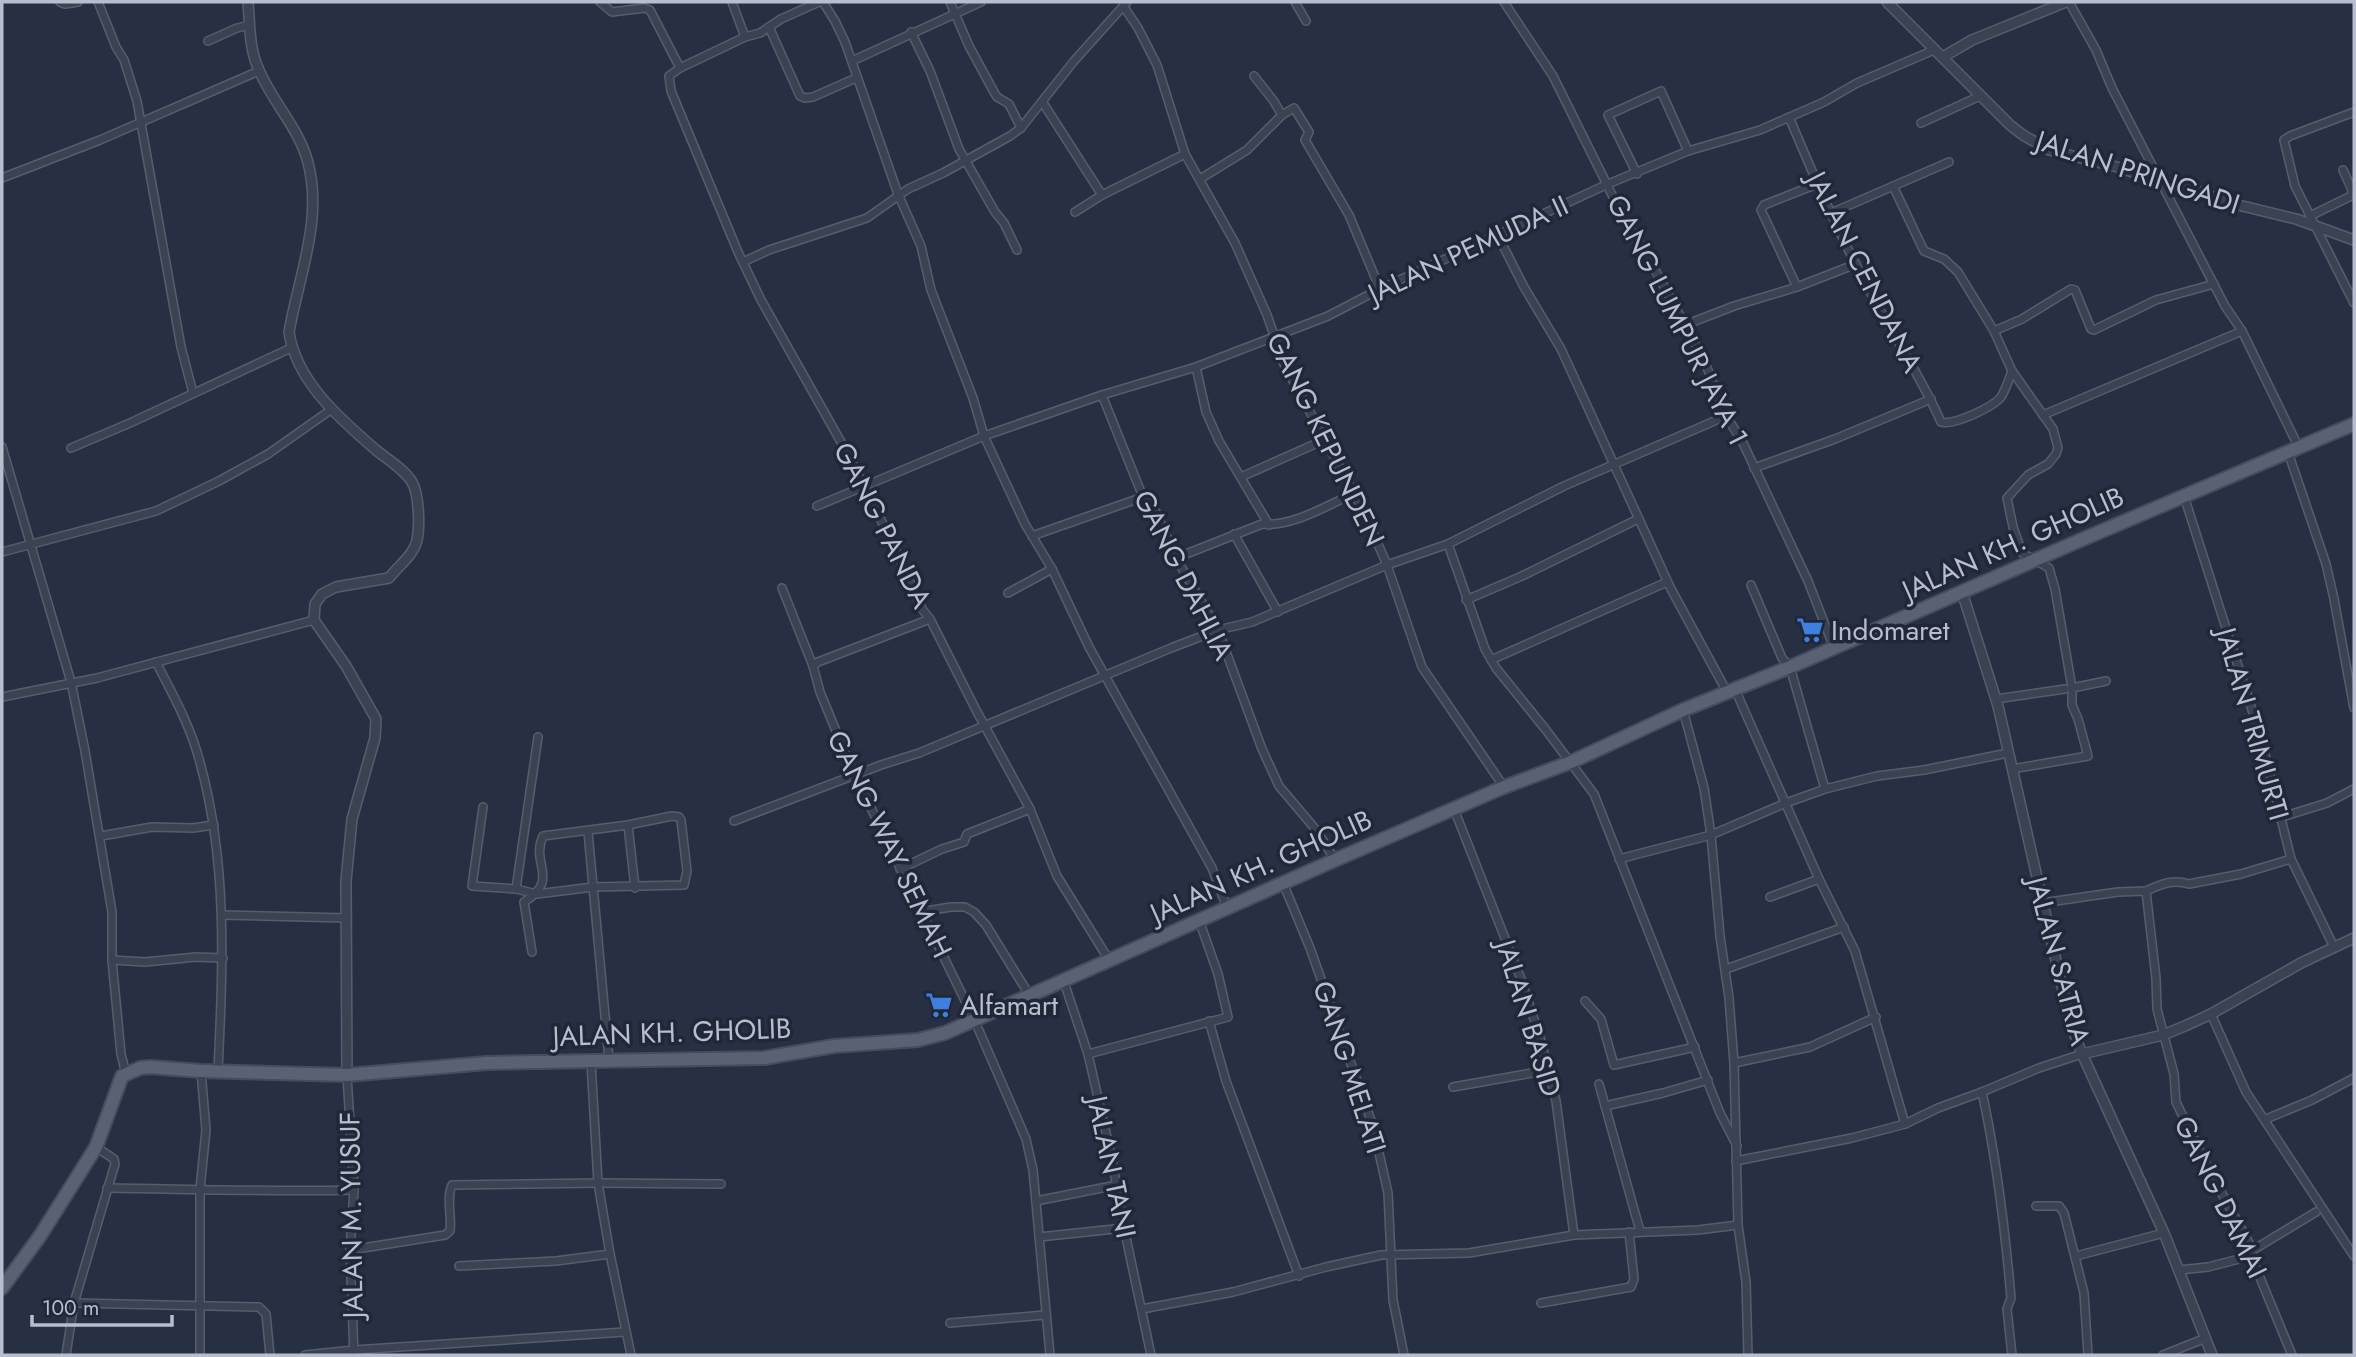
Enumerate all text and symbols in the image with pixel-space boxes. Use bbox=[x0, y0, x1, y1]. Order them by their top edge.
street label: JALAN PRINGADI bbox=[2027, 119, 2245, 225]
street label: JALAN CENDANA bbox=[1794, 161, 1933, 380]
street label: JALAN PEMUDA II bbox=[1358, 185, 1575, 316]
street label: GANG LUMPUR JAYA 1 bbox=[1597, 188, 1759, 453]
street label: GANG KEPUNDEN bbox=[1256, 325, 1395, 553]
street label: GANG PANDA bbox=[823, 435, 942, 616]
street label: JALAN KH. GHOLIB bbox=[1892, 476, 2131, 612]
street label: GANG DAHLIA bbox=[1123, 483, 1244, 668]
place label: Indomaret bbox=[1831, 610, 1950, 651]
supermarket icon: Indomaret bbox=[1795, 615, 1825, 645]
street label: JALAN TRIMURTI bbox=[2204, 619, 2300, 825]
street label: GANG WAY SEMAH bbox=[817, 724, 962, 965]
street label: JALAN KH. GHOLIB bbox=[1140, 799, 1379, 935]
street label: JALAN SATRIA bbox=[2015, 868, 2101, 1051]
street label: JALAN BASID bbox=[1484, 931, 1572, 1102]
street label: GANG MELATI bbox=[1302, 976, 1397, 1159]
place label: Alfamart bbox=[960, 985, 1058, 1026]
supermarket icon: Alfamart bbox=[924, 990, 954, 1020]
street label: JALAN KH. GHOLIB bbox=[548, 1008, 792, 1057]
street label: JALAN TANI bbox=[1076, 1088, 1147, 1242]
street label: GANG DAMAI bbox=[2164, 1109, 2278, 1285]
street label: JALAN M. YUSUF bbox=[329, 1111, 374, 1323]
scale bar bbox=[32, 1284, 172, 1328]
text: 100 m bbox=[42, 1293, 99, 1323]

